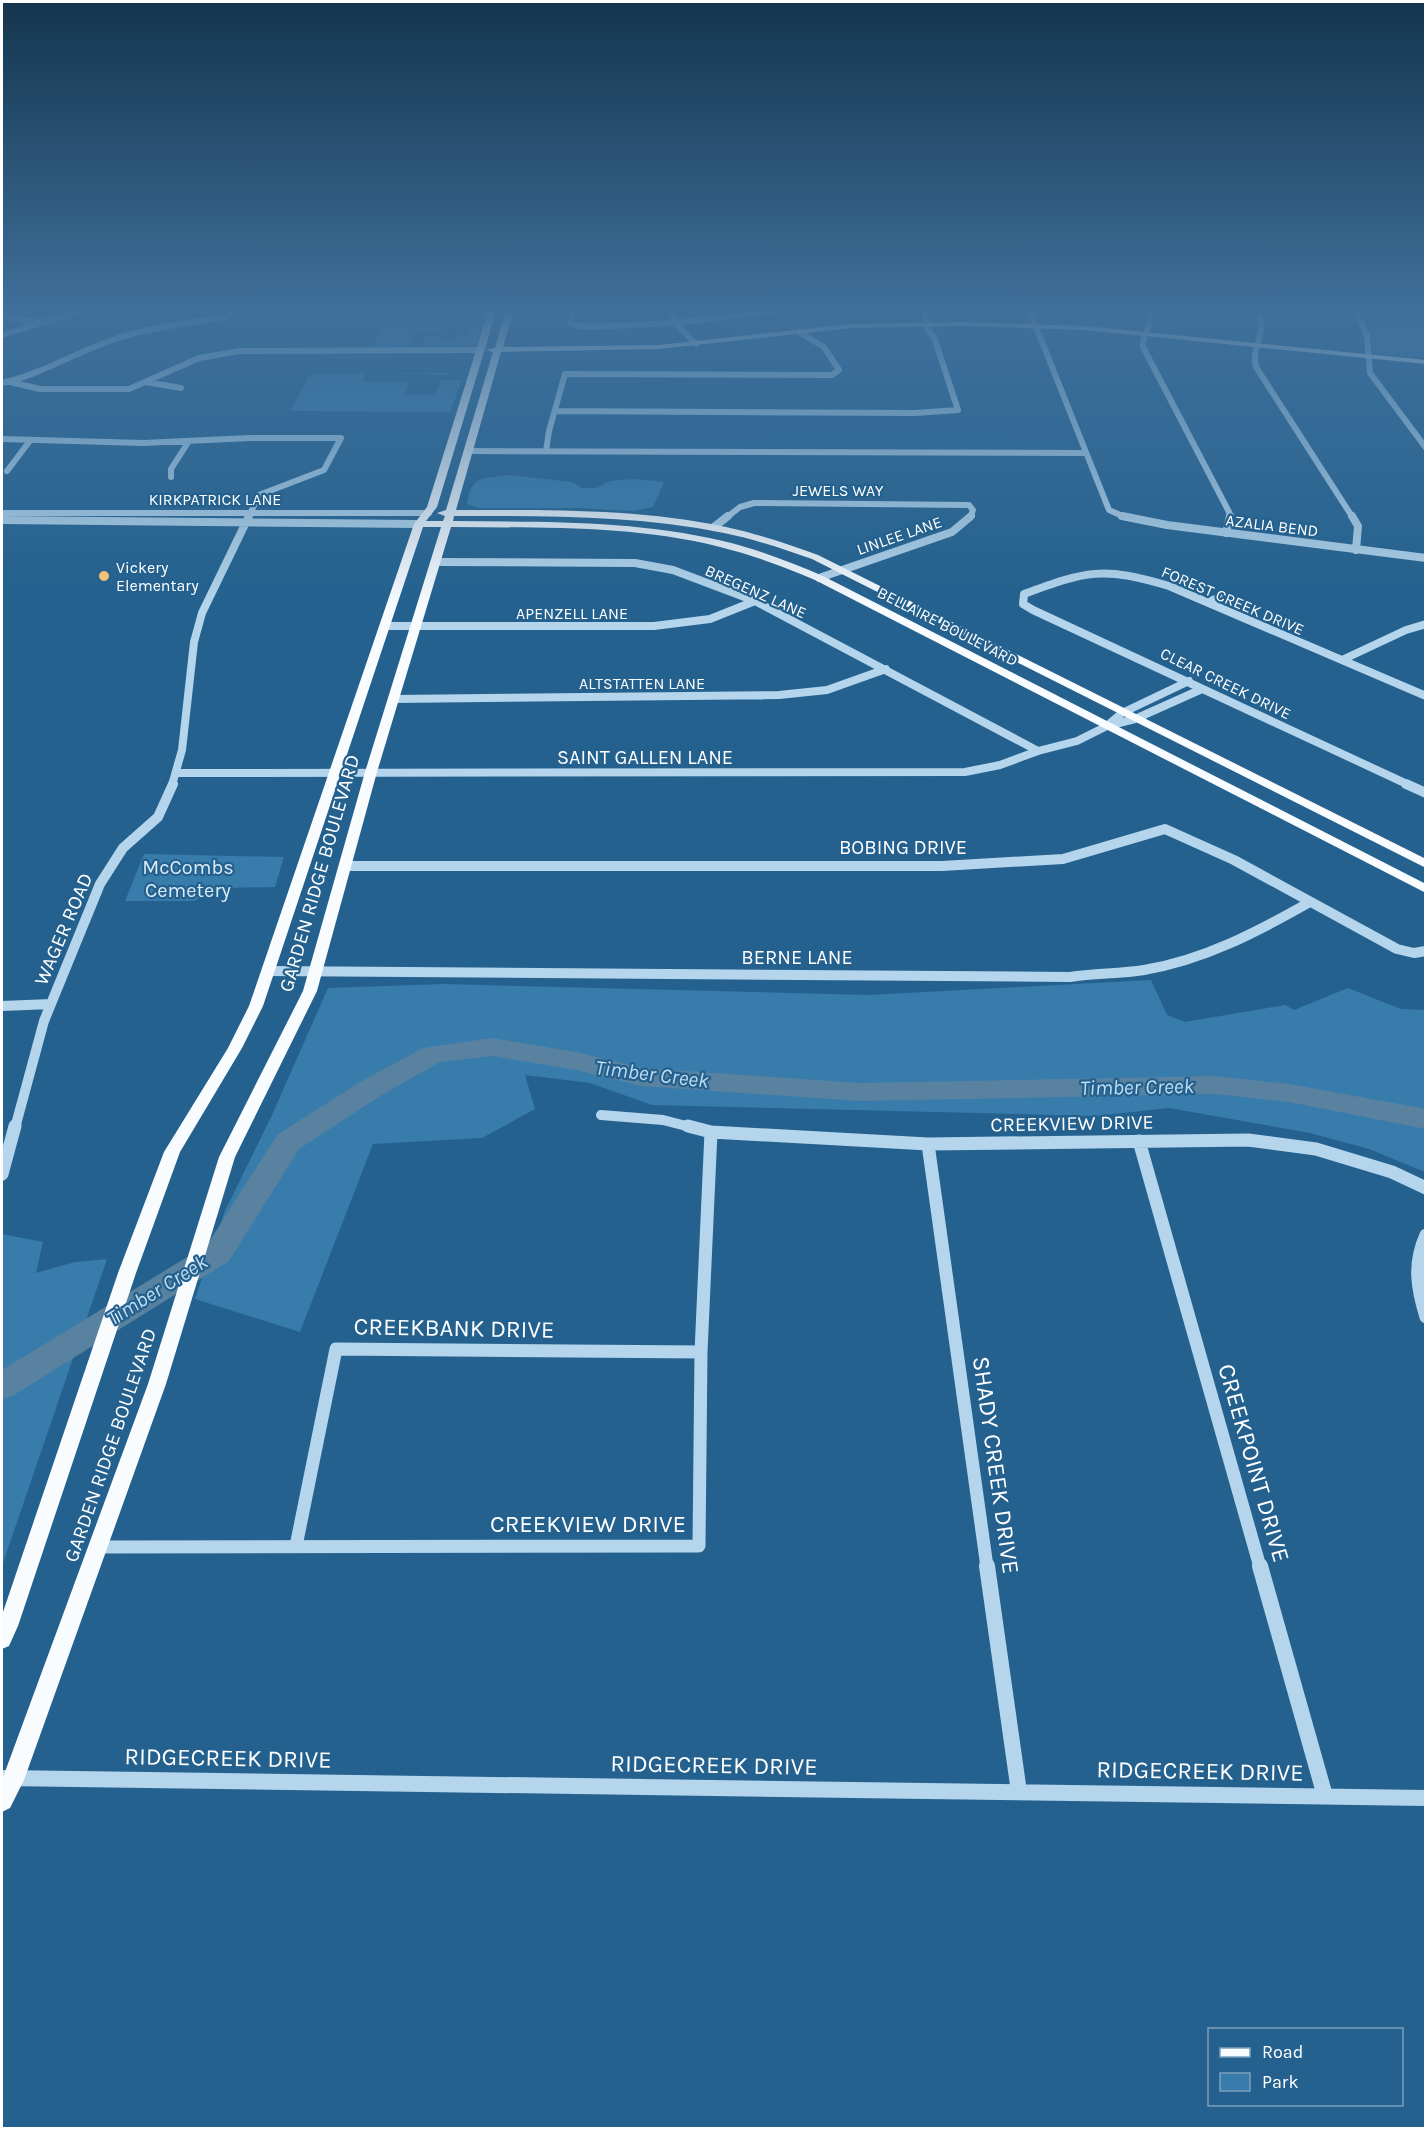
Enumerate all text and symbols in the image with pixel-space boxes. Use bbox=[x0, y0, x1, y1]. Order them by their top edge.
street label: JEWELS WAY bbox=[792, 481, 884, 500]
street label: KIRKPATRICK LANE bbox=[149, 490, 281, 509]
street label: AZALIA BEND bbox=[1225, 510, 1319, 541]
street label: LINLEE LANE bbox=[854, 512, 944, 559]
place label: Vickery Elementary bbox=[116, 558, 199, 595]
street label: BREGENZ LANE bbox=[702, 561, 809, 622]
street label: FOREST CREEK DRIVE bbox=[1159, 562, 1307, 639]
marker: Vickery Elementary bbox=[97, 569, 111, 583]
street label: BELLAIRE BOULEVARD bbox=[874, 583, 1021, 670]
street label: APENZELL LANE bbox=[516, 604, 628, 623]
street label: CLEAR CREEK DRIVE bbox=[1157, 644, 1294, 723]
street label: ALTSTATTEN LANE bbox=[579, 674, 705, 693]
street label: SAINT GALLEN LANE bbox=[557, 746, 733, 769]
street label: GARDEN RIDGE BOULEVARD bbox=[275, 752, 364, 995]
street label: BOBING DRIVE bbox=[839, 836, 967, 859]
park label: McCombs Cemetery bbox=[142, 856, 234, 902]
street label: WAGER ROAD bbox=[29, 870, 97, 989]
street label: BERNE LANE bbox=[741, 946, 853, 969]
water label: Timber Creek bbox=[594, 1055, 710, 1093]
water label: Timber Creek bbox=[1080, 1074, 1195, 1100]
street label: CREEKVIEW DRIVE bbox=[990, 1111, 1154, 1136]
water label: Timber Creek bbox=[102, 1249, 212, 1330]
street label: CREEKBANK DRIVE bbox=[353, 1312, 555, 1344]
street label: GARDEN RIDGE BOULEVARD bbox=[60, 1325, 161, 1565]
street label: SHADY CREEK DRIVE bbox=[967, 1354, 1025, 1576]
street label: CREEKPOINT DRIVE bbox=[1212, 1361, 1296, 1565]
street label: CREEKVIEW DRIVE bbox=[490, 1510, 686, 1538]
street label: RIDGECREEK DRIVE bbox=[124, 1742, 332, 1774]
street label: RIDGECREEK DRIVE bbox=[610, 1749, 818, 1781]
street label: RIDGECREEK DRIVE bbox=[1096, 1755, 1304, 1787]
legend bbox=[1208, 2028, 1403, 2106]
text: Road bbox=[1262, 2041, 1303, 2063]
text: Park bbox=[1262, 2071, 1299, 2093]

